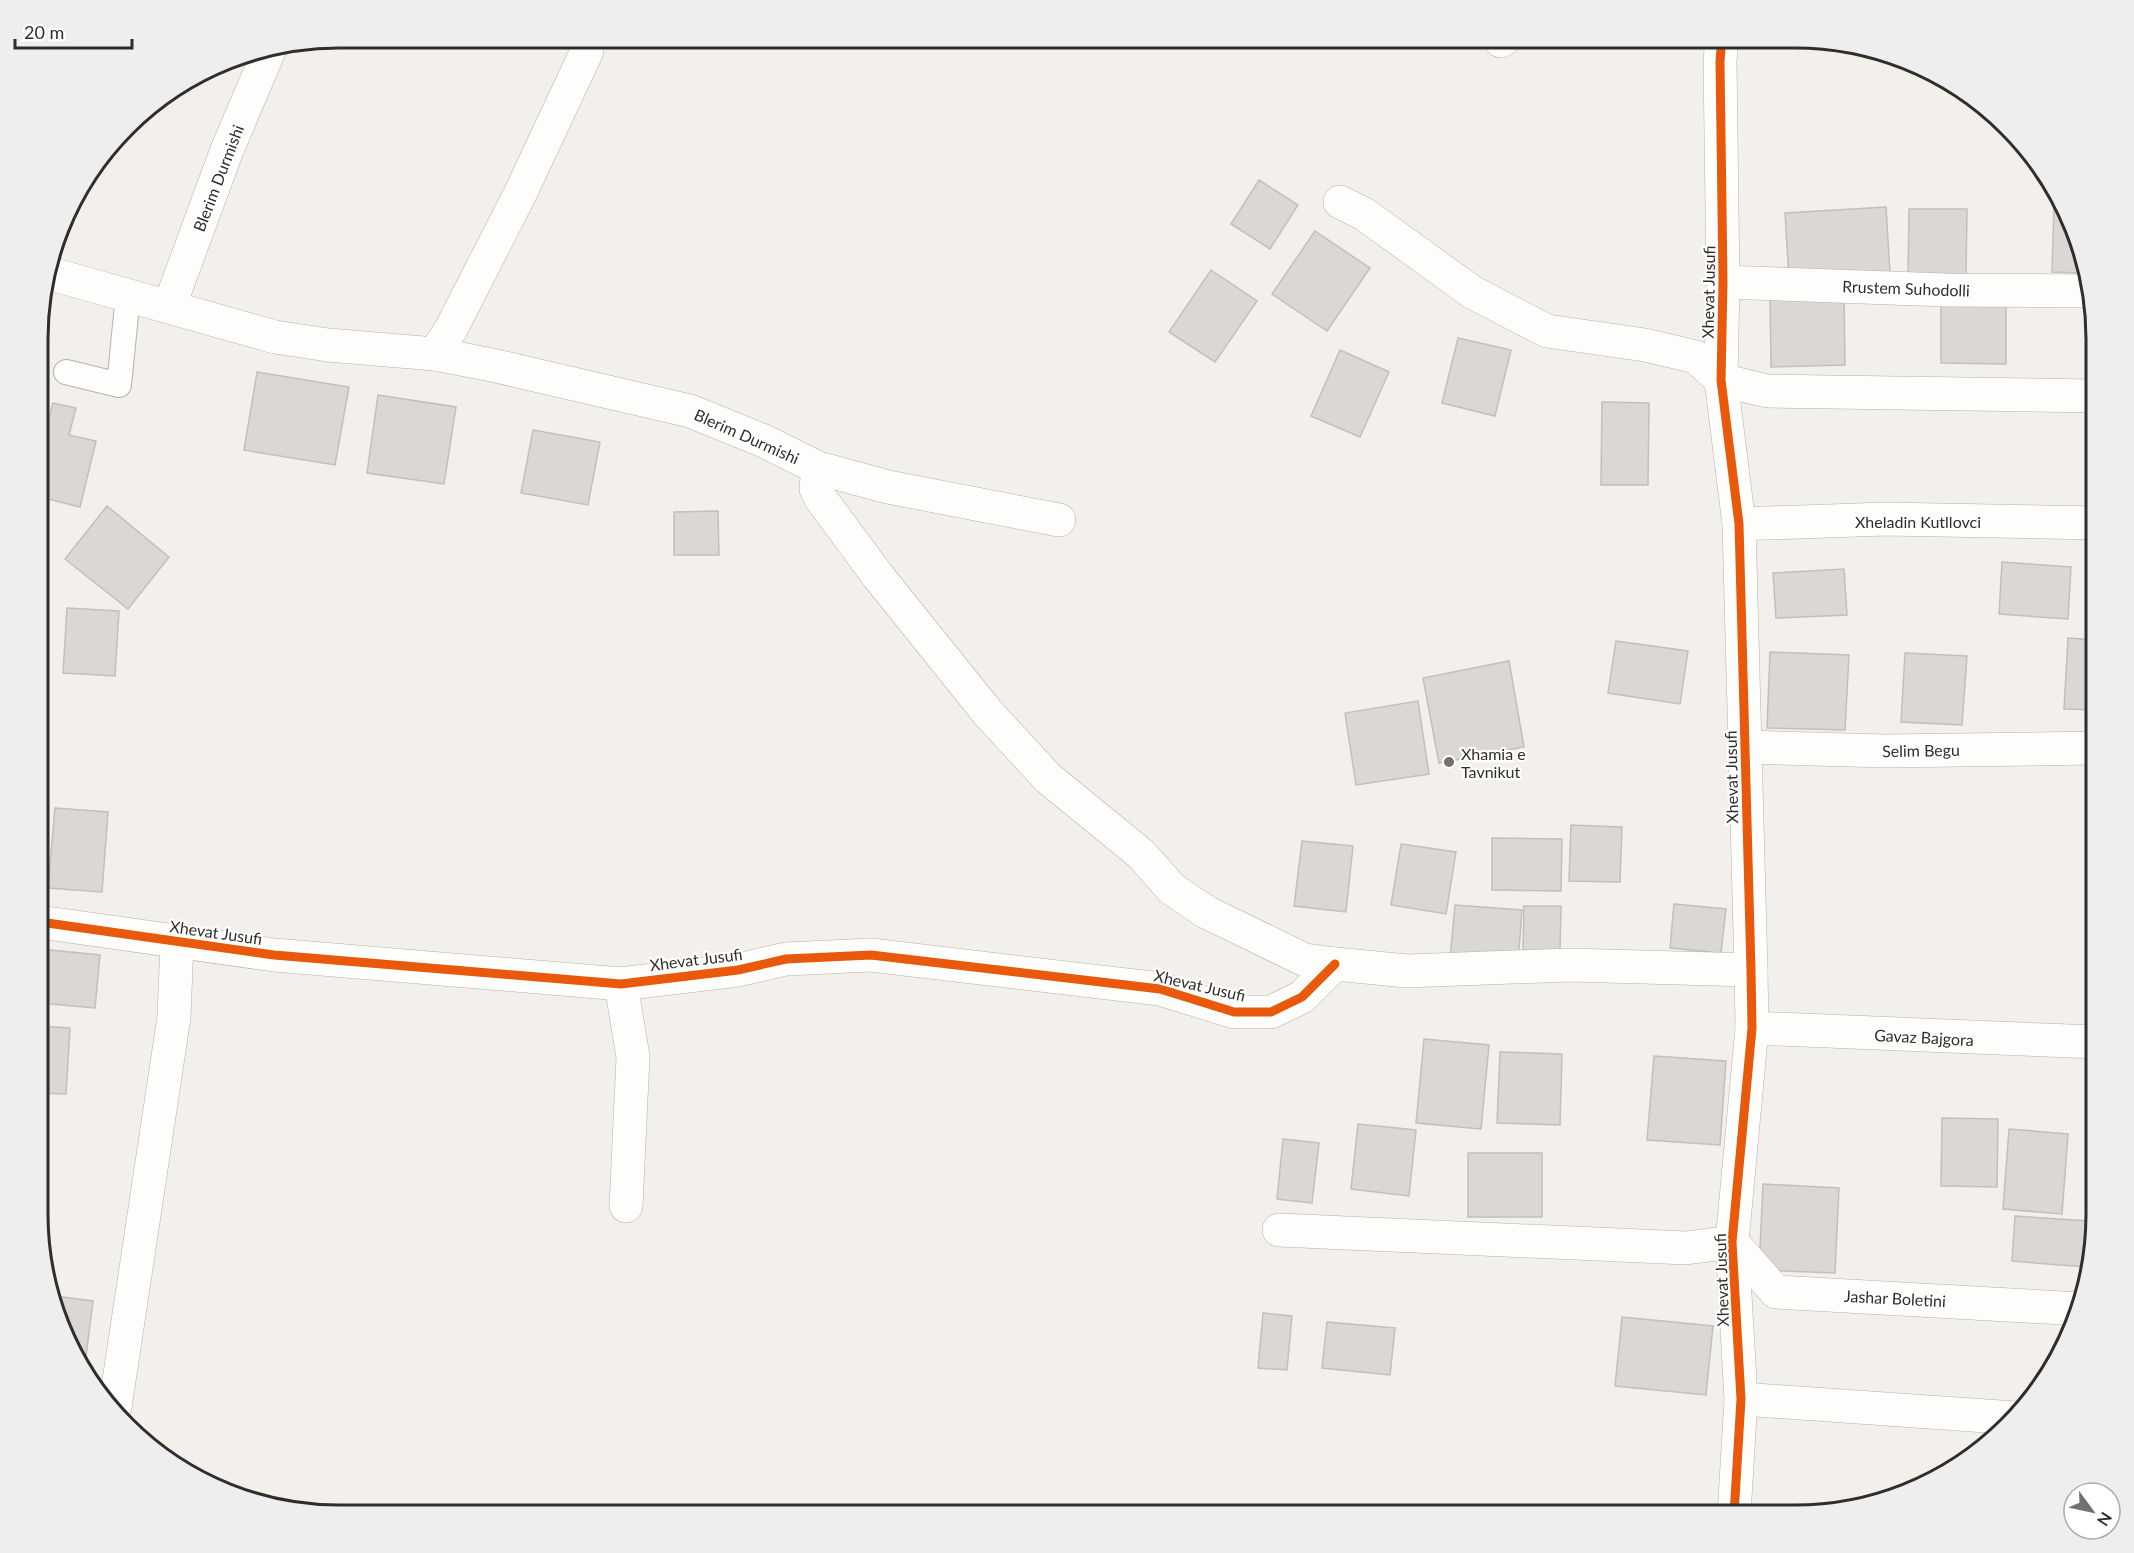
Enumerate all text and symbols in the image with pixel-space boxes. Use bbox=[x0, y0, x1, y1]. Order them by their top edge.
scale bar bbox=[15, 12, 132, 50]
text: 20 m bbox=[24, 21, 64, 43]
street label: Blerim Durmishi bbox=[189, 122, 247, 234]
street label: Xhevat Jusufi bbox=[1698, 245, 1718, 339]
street label: Rrustem Suhodolli bbox=[1842, 276, 1970, 300]
street label: Blerim Durmishi bbox=[692, 404, 802, 468]
street label: Xheladin Kutllovci bbox=[1855, 512, 1981, 531]
street label: Xhevat Jusufi bbox=[1721, 730, 1741, 824]
street label: Selim Begu bbox=[1882, 740, 1960, 760]
place label: Xhamia e Tavnikut bbox=[1461, 744, 1526, 781]
marker: Xhamia e Tavnikut bbox=[1442, 755, 1456, 769]
street label: Xhevat Jusufi bbox=[168, 916, 264, 948]
street label: Xhevat Jusufi bbox=[649, 944, 743, 974]
street label: Xhevat Jusufi bbox=[1152, 965, 1248, 1005]
street label: Gavaz Bajgora bbox=[1874, 1025, 1974, 1049]
street label: Xhevat Jusufi bbox=[1710, 1233, 1732, 1327]
street label: Jashar Boletini bbox=[1844, 1286, 1946, 1310]
north arrow bbox=[2062, 1481, 2122, 1541]
text: N bbox=[2094, 1509, 2116, 1530]

